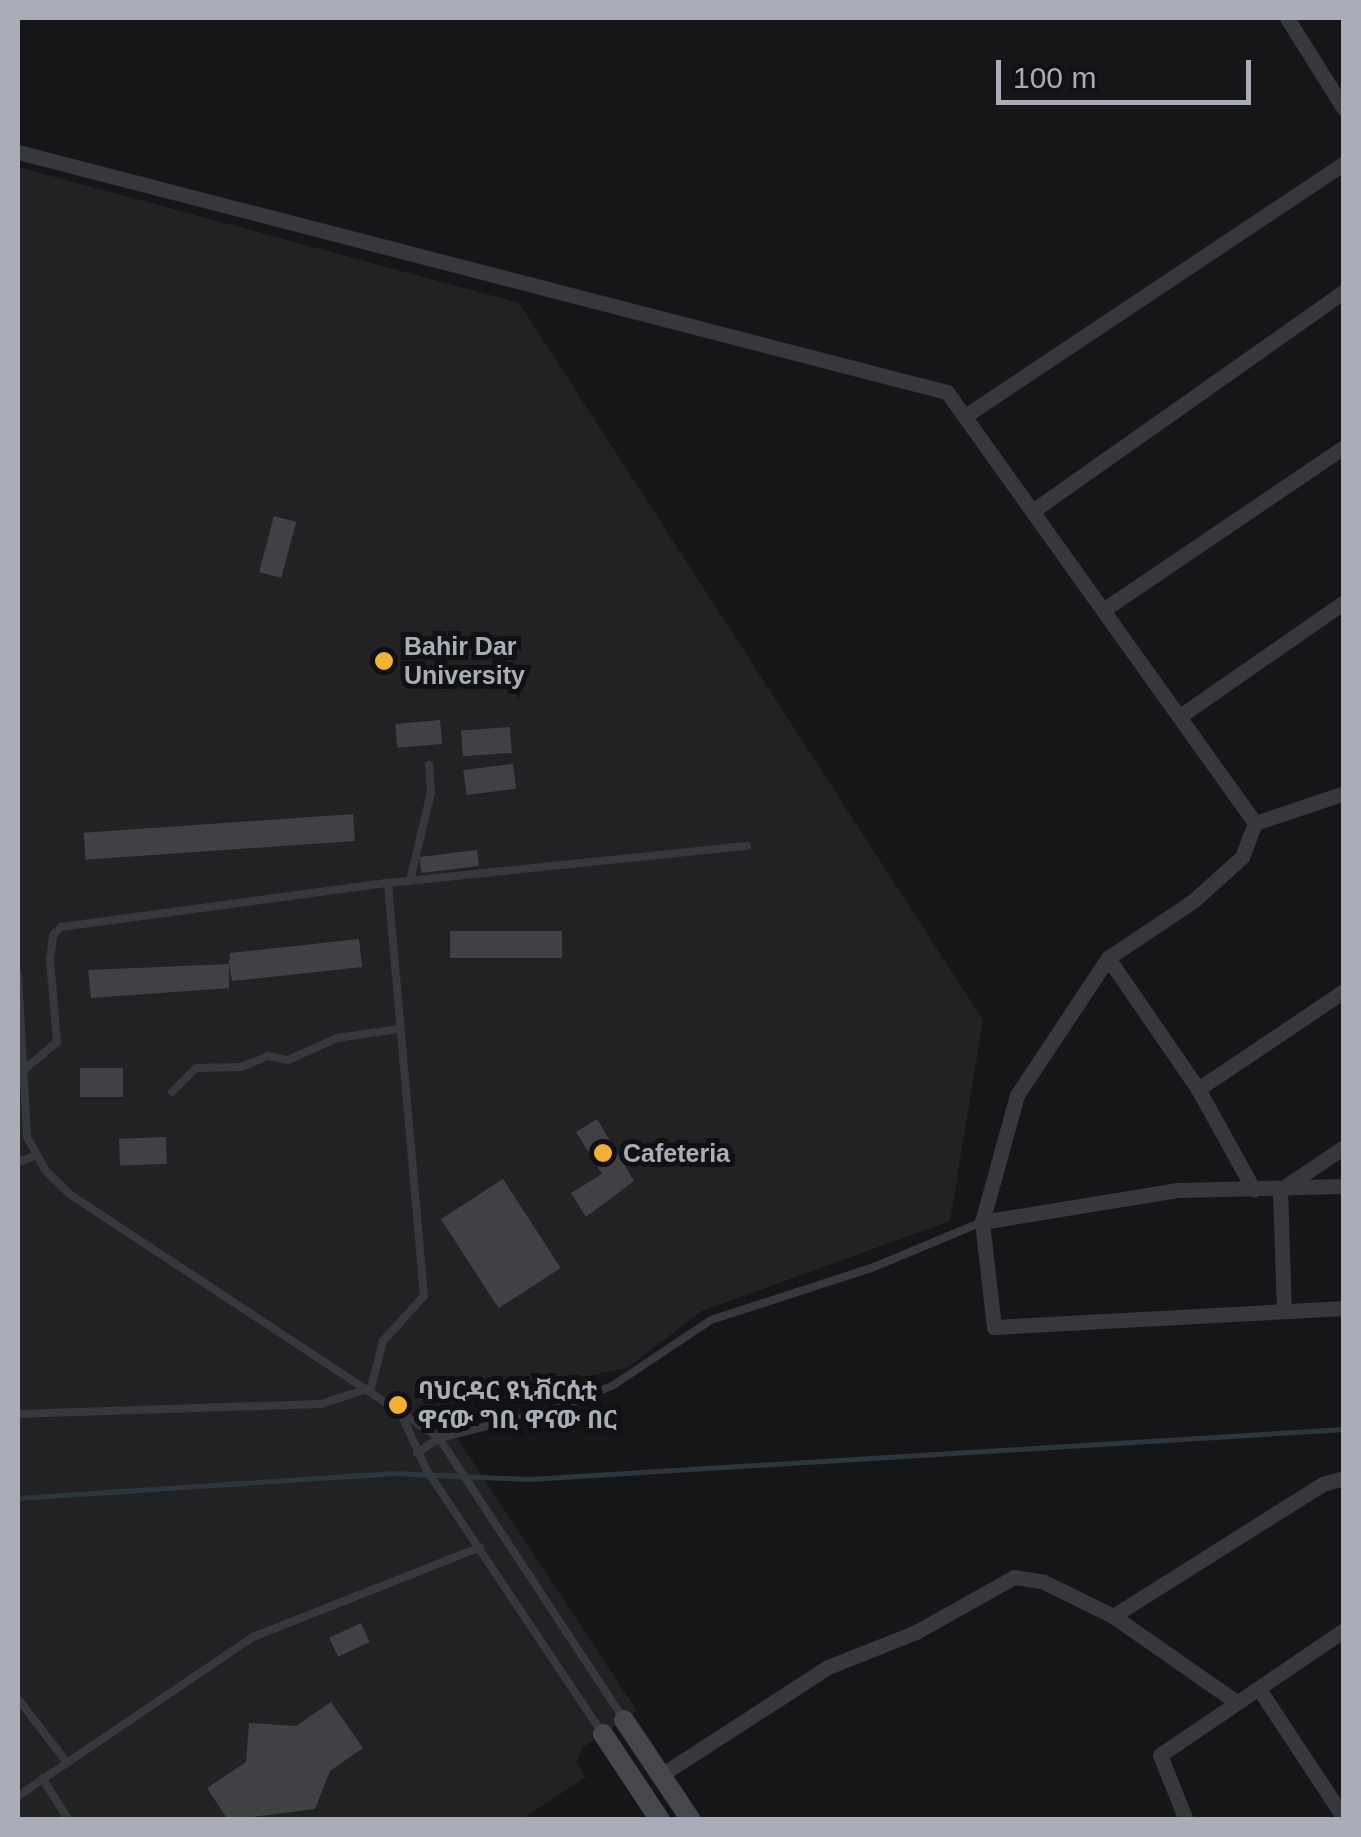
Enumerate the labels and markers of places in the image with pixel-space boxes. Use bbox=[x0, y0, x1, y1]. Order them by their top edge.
place label: Bahir Dar University bbox=[404, 632, 525, 691]
marker: Bahir Dar University bbox=[373, 650, 395, 672]
place label: Cafeteria bbox=[623, 1138, 730, 1168]
marker: Cafeteria bbox=[592, 1142, 614, 1164]
place label: ባህርዳር ዩኒቭርሲቲ ዋናው ግቢ ዋናው በር bbox=[418, 1376, 617, 1435]
marker: ባህርዳር ዩኒቭርሲቲ ዋናው ግቢ ዋናው በር bbox=[387, 1394, 409, 1416]

